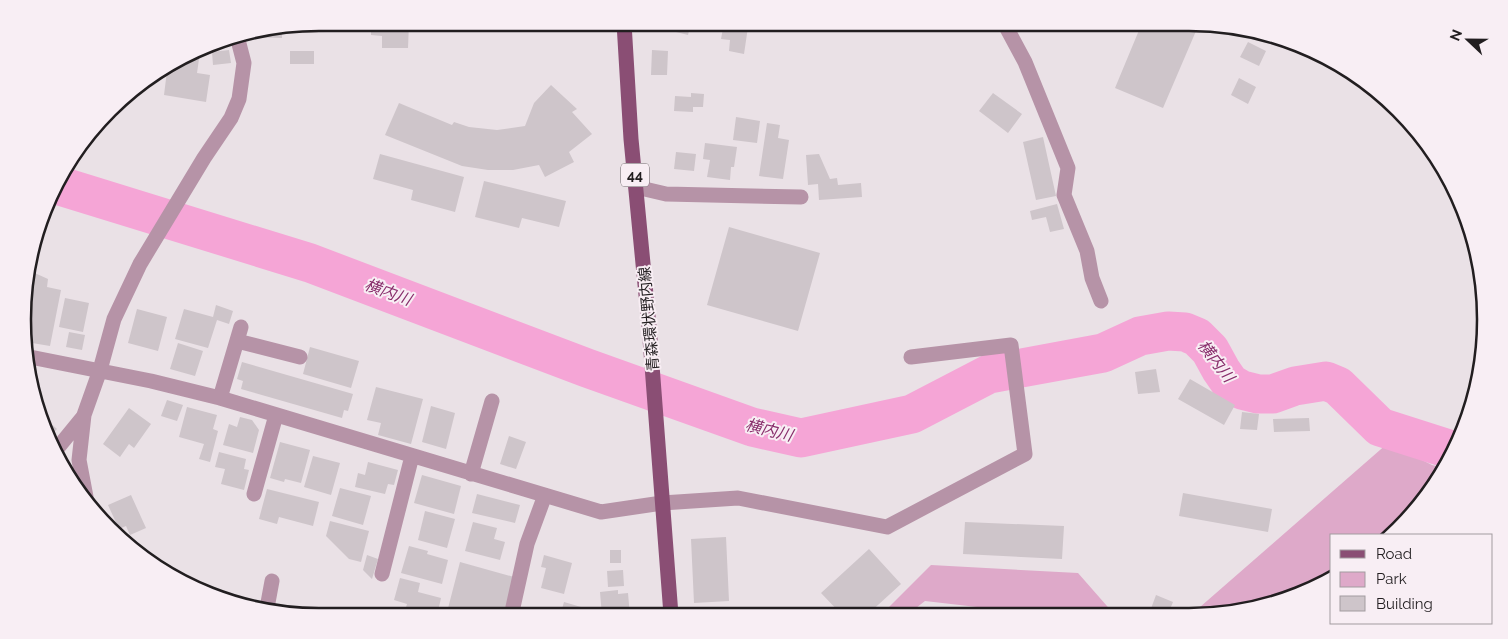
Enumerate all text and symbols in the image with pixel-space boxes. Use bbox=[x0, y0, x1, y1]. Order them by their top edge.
north arrow bbox=[1443, 15, 1493, 65]
text: N bbox=[1447, 27, 1465, 43]
road number: 44 bbox=[621, 164, 649, 186]
street label: 青森環状野内線 bbox=[635, 266, 663, 372]
water label: 横内川 bbox=[362, 275, 416, 310]
water label: 横内川 bbox=[1194, 336, 1239, 387]
water label: 横内川 bbox=[743, 415, 797, 446]
legend bbox=[1330, 534, 1493, 624]
text: Road bbox=[1376, 545, 1412, 563]
text: Park bbox=[1376, 570, 1407, 588]
text: Building bbox=[1376, 595, 1433, 613]

